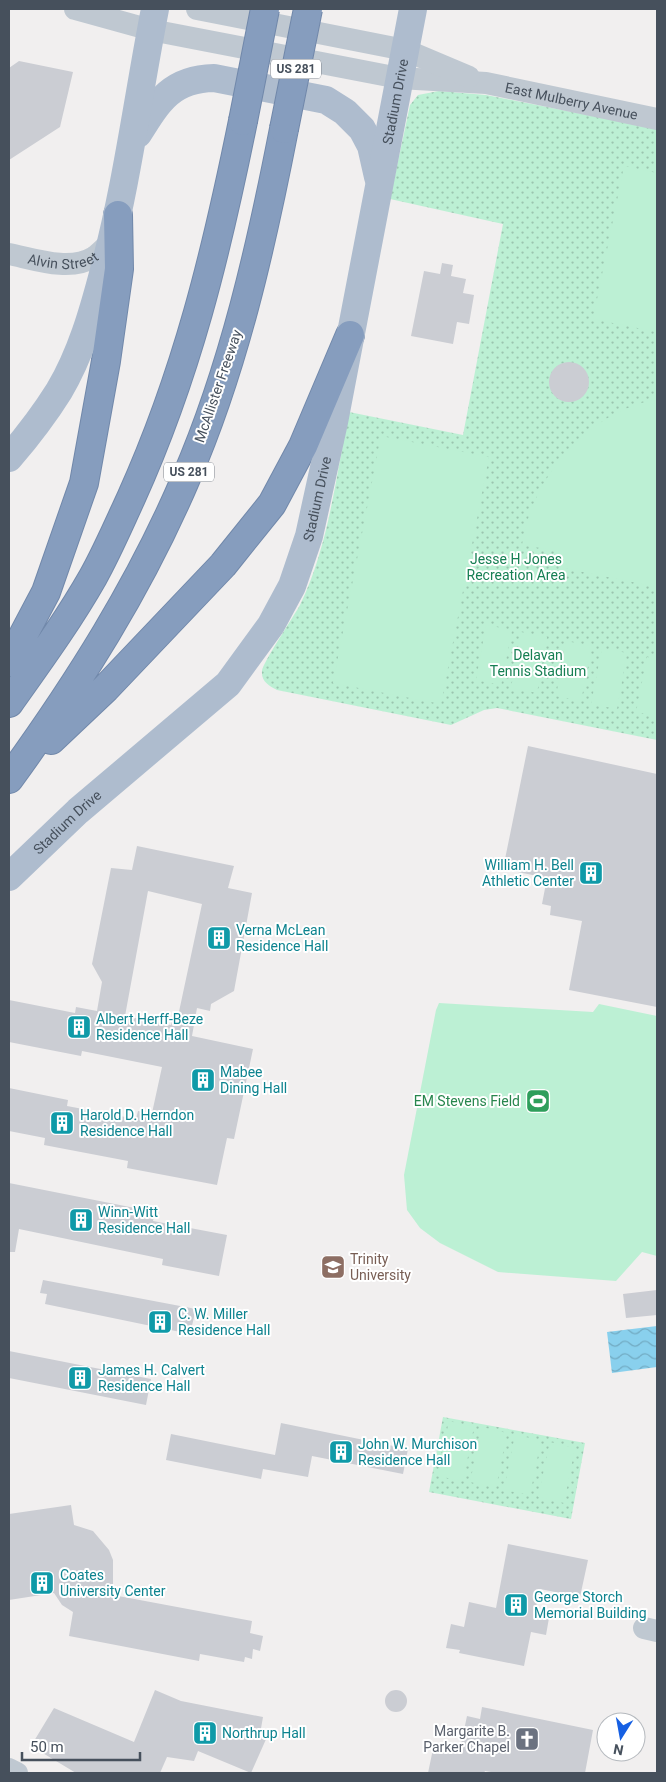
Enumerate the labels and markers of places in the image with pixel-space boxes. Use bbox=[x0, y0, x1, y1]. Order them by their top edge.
place label: William H. Bell Athletic Center bbox=[482, 857, 574, 889]
building icon: William H. Bell Athletic Center bbox=[578, 860, 604, 886]
place label: Verna McLean Residence Hall bbox=[236, 922, 328, 954]
building icon: Verna McLean Residence Hall bbox=[206, 925, 232, 951]
place label: Albert Herff-Beze Residence Hall bbox=[96, 1011, 203, 1043]
building icon: Albert Herff-Beze Residence Hall bbox=[66, 1014, 92, 1040]
place label: Mabee Dining Hall bbox=[220, 1064, 287, 1096]
building icon: Mabee Dining Hall bbox=[190, 1067, 216, 1093]
sports icon: EM Stevens Field bbox=[525, 1088, 551, 1114]
place label: EM Stevens Field bbox=[414, 1093, 520, 1109]
place label: Harold D. Herndon Residence Hall bbox=[80, 1107, 194, 1139]
building icon: Harold D. Herndon Residence Hall bbox=[49, 1110, 75, 1136]
place label: Winn-Witt Residence Hall bbox=[98, 1204, 190, 1236]
building icon: Winn-Witt Residence Hall bbox=[68, 1207, 94, 1233]
place label: Trinity University bbox=[350, 1251, 411, 1283]
school or university icon: Trinity University bbox=[320, 1254, 346, 1280]
place label: C. W. Miller Residence Hall bbox=[178, 1306, 270, 1338]
building icon: C. W. Miller Residence Hall bbox=[147, 1309, 173, 1335]
place label: James H. Calvert Residence Hall bbox=[98, 1362, 205, 1394]
building icon: James H. Calvert Residence Hall bbox=[67, 1365, 93, 1391]
place label: John W. Murchison Residence Hall bbox=[358, 1436, 477, 1468]
building icon: John W. Murchison Residence Hall bbox=[328, 1439, 354, 1465]
place label: Coates University Center bbox=[60, 1567, 166, 1599]
building icon: Coates University Center bbox=[29, 1570, 55, 1596]
place label: George Storch Memorial Building bbox=[534, 1589, 647, 1621]
building icon: George Storch Memorial Building bbox=[503, 1592, 529, 1618]
building icon: Northrup Hall bbox=[192, 1720, 218, 1746]
place label: Margarite B. Parker Chapel bbox=[423, 1723, 510, 1755]
place label: Northrup Hall bbox=[222, 1725, 306, 1741]
church icon: Margarite B. Parker Chapel bbox=[514, 1726, 540, 1752]

